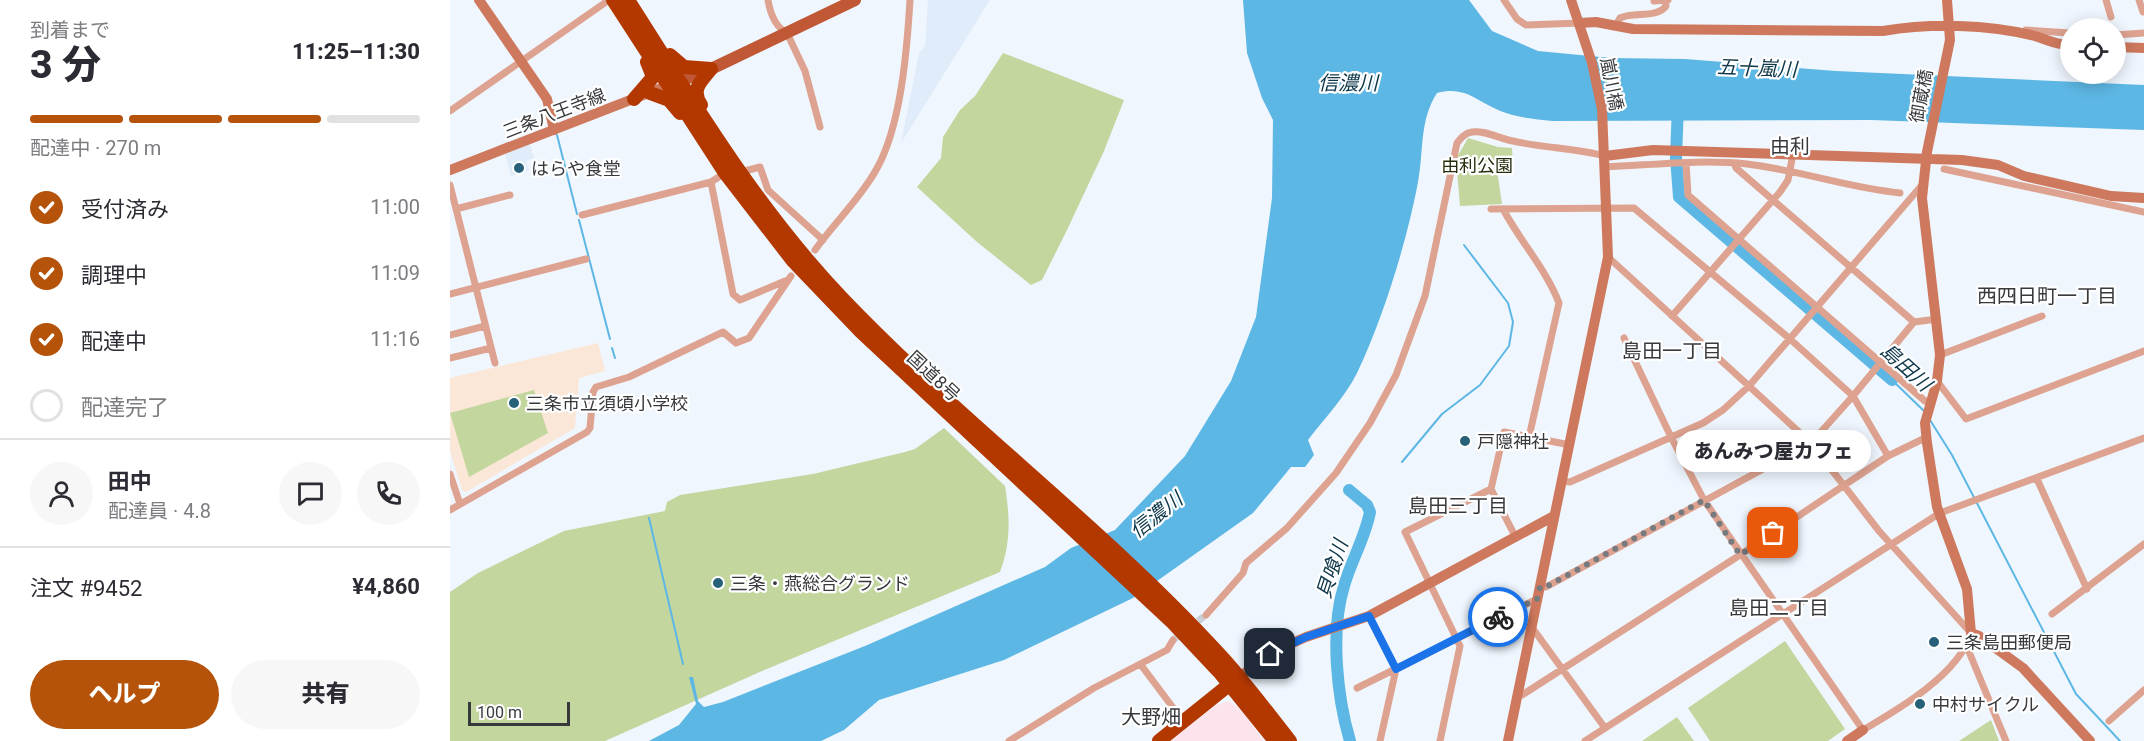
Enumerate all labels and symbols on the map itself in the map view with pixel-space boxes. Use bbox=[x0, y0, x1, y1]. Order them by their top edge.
street label: 嵐川橋 bbox=[1597, 55, 1627, 113]
water label: 五十嵐川 bbox=[1717, 55, 1799, 81]
street label: 御蔵橋 bbox=[1906, 67, 1936, 125]
water label: 信濃川 bbox=[1318, 71, 1380, 95]
street label: 三条八王寺線 bbox=[500, 84, 608, 142]
district label: 由利 bbox=[1770, 134, 1810, 158]
park label: 由利公園 bbox=[1441, 155, 1513, 176]
place label: はらや食堂 bbox=[531, 158, 621, 179]
marker: はらや食堂 bbox=[512, 161, 526, 175]
district label: 西四日町一丁目 bbox=[1977, 284, 2117, 308]
water label: 島田川 bbox=[1876, 338, 1938, 397]
district label: 島田一丁目 bbox=[1622, 339, 1722, 363]
street label: 国道8号 bbox=[903, 346, 965, 406]
place label: 三条市立須頃小学校 bbox=[526, 393, 688, 414]
marker: 三条市立須頃小学校 bbox=[507, 396, 521, 410]
place label: 戸隠神社 bbox=[1477, 431, 1549, 452]
callout: あんみつ屋カフェ bbox=[1676, 431, 1870, 473]
marker: 戸隠神社 bbox=[1458, 434, 1472, 448]
water label: 信濃川 bbox=[1125, 486, 1189, 543]
district label: 島田三丁目 bbox=[1408, 494, 1508, 518]
pin bbox=[1747, 507, 1798, 558]
water label: 貝喰川 bbox=[1311, 535, 1353, 601]
place label: 三条・燕総合グランド bbox=[730, 573, 910, 594]
marker: 三条・燕総合グランド bbox=[711, 576, 725, 590]
courier bbox=[1468, 587, 1528, 647]
district label: 島田二丁目 bbox=[1729, 596, 1829, 620]
pin bbox=[1244, 628, 1295, 679]
place label: 三条島田郵便局 bbox=[1946, 632, 2072, 653]
marker: 三条島田郵便局 bbox=[1927, 635, 1941, 649]
place label: 中村サイクル bbox=[1932, 694, 2039, 715]
marker: 中村サイクル bbox=[1913, 697, 1927, 711]
scale bar bbox=[468, 699, 570, 726]
district label: 大野畑 bbox=[1121, 705, 1181, 729]

